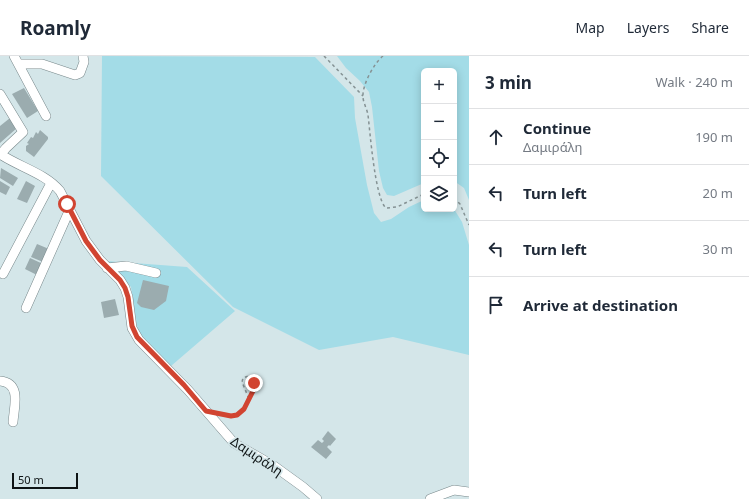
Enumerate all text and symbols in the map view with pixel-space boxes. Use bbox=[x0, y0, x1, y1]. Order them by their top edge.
text: Roamly bbox=[20, 15, 91, 41]
text: Map bbox=[576, 18, 605, 37]
text: Layers bbox=[627, 18, 669, 37]
text: Share bbox=[691, 18, 729, 37]
map controls bbox=[421, 68, 457, 212]
button: + bbox=[421, 68, 457, 104]
text: 3 min bbox=[485, 71, 532, 94]
text: Walk · 240 m bbox=[655, 73, 733, 91]
button: − bbox=[421, 104, 457, 140]
text: Continue bbox=[523, 118, 591, 138]
icon: ahead bbox=[485, 126, 507, 148]
text: 190 m bbox=[695, 128, 733, 146]
text: Δαμιράλη bbox=[523, 138, 582, 156]
button: locate bbox=[421, 140, 457, 176]
button: layers bbox=[421, 176, 457, 212]
icon: left bbox=[485, 182, 507, 204]
text: Turn left bbox=[523, 183, 587, 203]
text: 20 m bbox=[703, 184, 733, 202]
route start bbox=[58, 195, 76, 213]
icon: left bbox=[485, 238, 507, 260]
text: Turn left bbox=[523, 239, 587, 259]
text: 30 m bbox=[703, 240, 733, 258]
icon: arrive bbox=[485, 294, 507, 316]
text: Arrive at destination bbox=[523, 295, 678, 315]
route end bbox=[245, 374, 263, 392]
street label: Δαμιράλη bbox=[227, 432, 287, 480]
scale bar bbox=[12, 471, 78, 490]
text: 50 m bbox=[18, 472, 44, 487]

